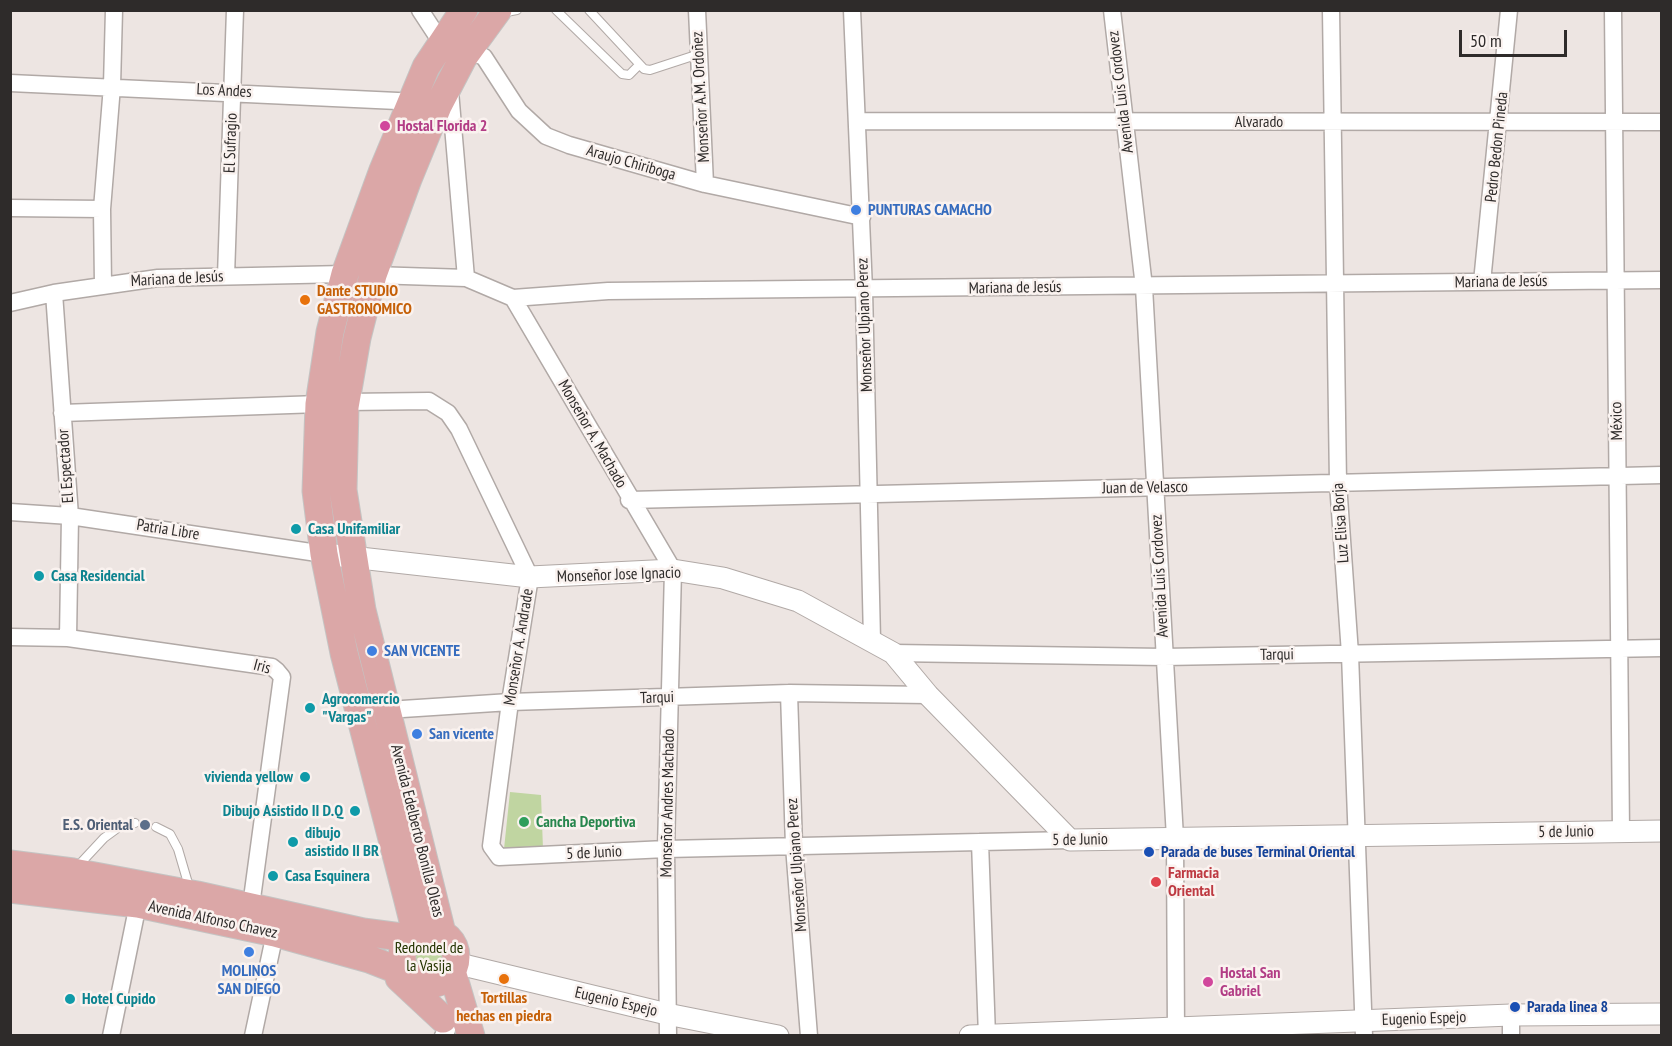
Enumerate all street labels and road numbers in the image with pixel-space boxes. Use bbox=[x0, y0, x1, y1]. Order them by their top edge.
street label: Avenida Luis Cordovez bbox=[1104, 30, 1138, 154]
street label: Monseñor A.M. Ordoñez bbox=[688, 31, 714, 163]
street label: Los Andes bbox=[196, 80, 252, 102]
street label: Pedro Bedon Pineda bbox=[1482, 91, 1512, 203]
street label: Alvarado bbox=[1235, 112, 1283, 132]
street label: El Sufragio bbox=[220, 113, 242, 173]
street label: Araujo Chiriboga bbox=[584, 141, 678, 185]
street label: Monseñor Ulpiano Perez bbox=[853, 258, 877, 392]
street label: Mariana de Jesús bbox=[130, 267, 224, 291]
street label: Mariana de Jesús bbox=[1454, 272, 1548, 292]
street label: Mariana de Jesús bbox=[968, 278, 1062, 298]
street label: Monseñor A. Machado bbox=[553, 377, 631, 491]
street label: México bbox=[1607, 401, 1627, 441]
street label: El Espectador bbox=[54, 428, 78, 504]
street label: Juan de Velasco bbox=[1102, 478, 1188, 498]
street label: Luz Elisa Borja bbox=[1329, 482, 1353, 564]
street label: Avenida Luis Cordovez bbox=[1147, 514, 1173, 638]
street label: Patria Libre bbox=[135, 516, 201, 544]
street label: Monseñor Jose Ignacio bbox=[557, 563, 681, 587]
street label: Monseñor A. Andrade bbox=[500, 587, 538, 707]
street label: Tarqui bbox=[1260, 645, 1294, 665]
street label: Iris bbox=[251, 656, 273, 678]
street label: Tarqui bbox=[640, 688, 674, 708]
street label: Monseñor Andres Machado bbox=[657, 728, 679, 878]
street label: Avenida Edelberto Bonilla Oleas bbox=[386, 743, 448, 919]
street label: Monseñor Ulpiano Perez bbox=[783, 797, 811, 933]
street label: 5 de Junio bbox=[1538, 822, 1594, 842]
street label: 5 de Junio bbox=[1052, 830, 1108, 850]
street label: 5 de Junio bbox=[566, 842, 622, 864]
street label: Avenida Alfonso Chavez bbox=[147, 897, 279, 943]
street label: Eugenio Espejo bbox=[573, 983, 659, 1021]
street label: Eugenio Espejo bbox=[1382, 1008, 1466, 1030]

